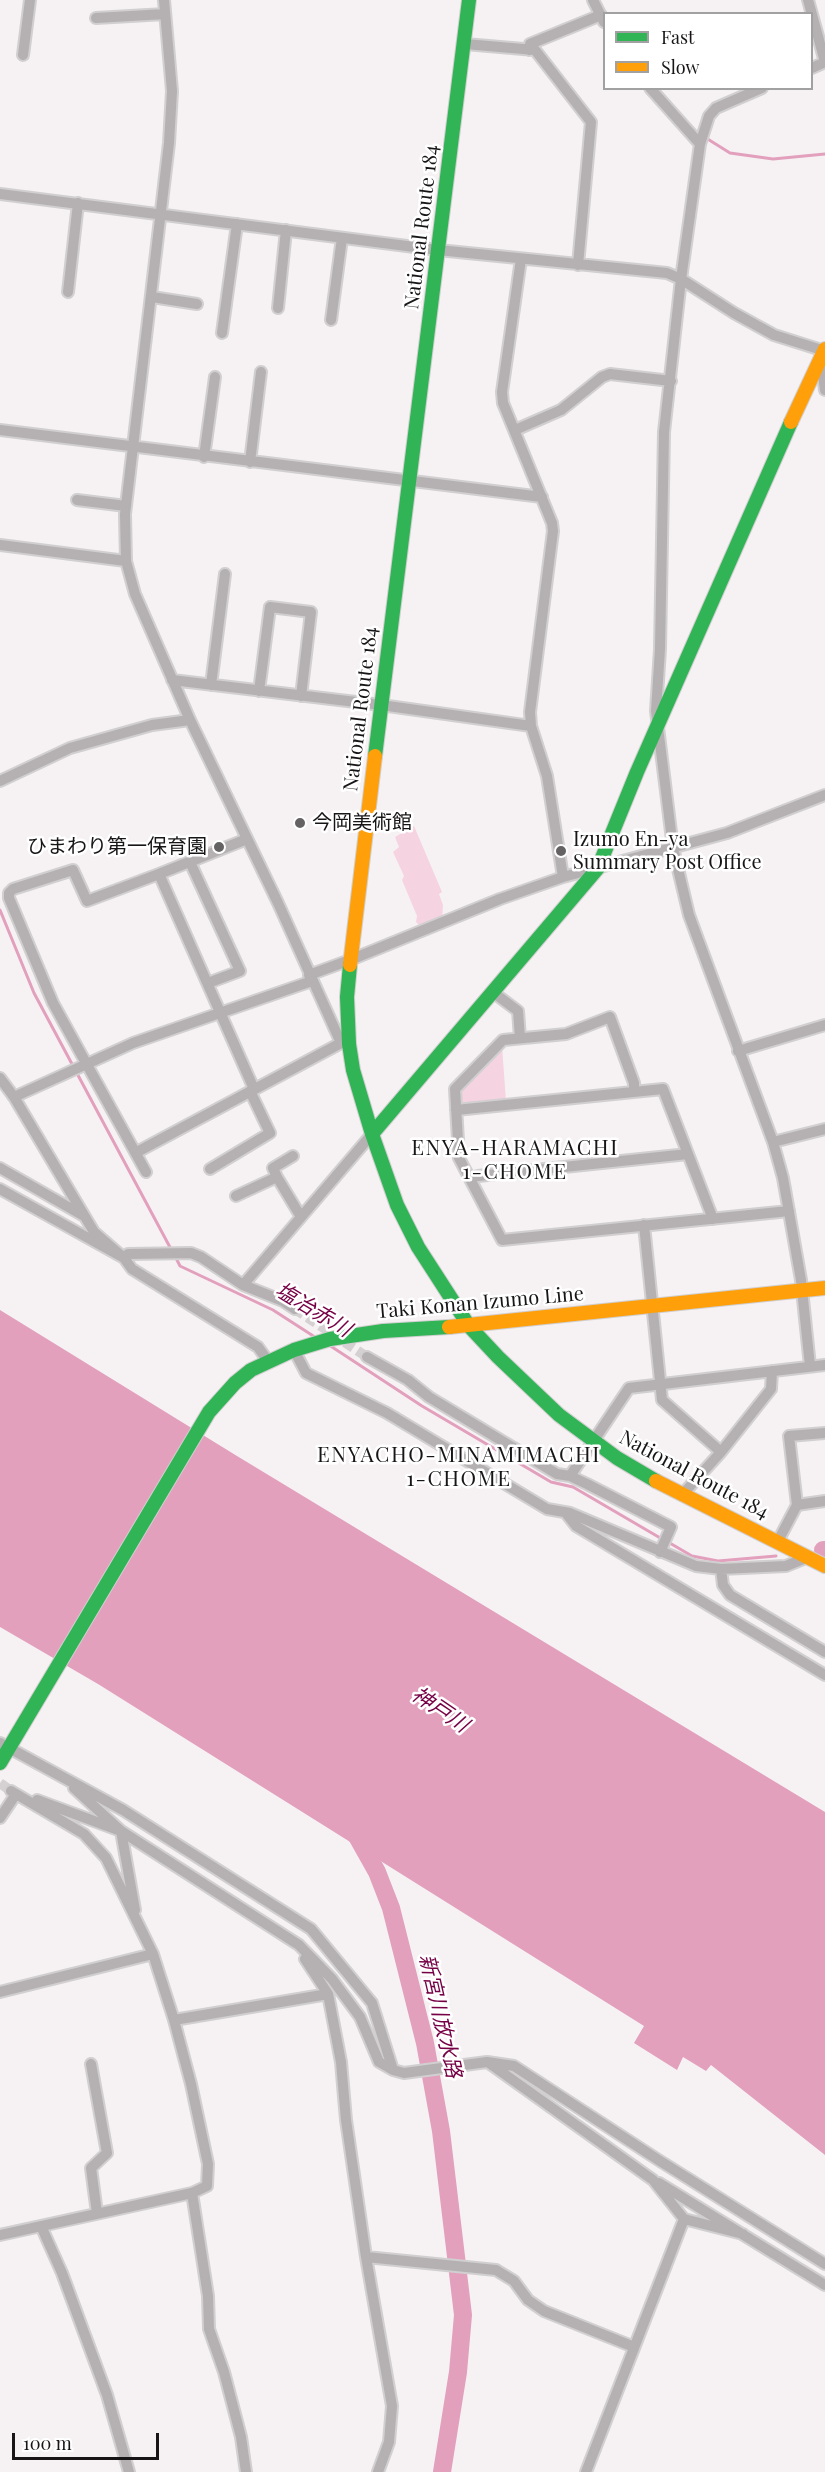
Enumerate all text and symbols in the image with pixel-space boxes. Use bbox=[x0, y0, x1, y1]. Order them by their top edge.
legend bbox=[603, 12, 813, 90]
text: Fast bbox=[661, 25, 694, 49]
text: Slow bbox=[661, 55, 699, 79]
street label: National Route 184 bbox=[400, 143, 444, 311]
street label: National Route 184 bbox=[339, 625, 383, 793]
place label: 今岡美術館 bbox=[312, 811, 412, 835]
marker: 今岡美術館 bbox=[293, 816, 307, 830]
place label: Izumo En-ya Summary Post Office bbox=[573, 828, 762, 875]
place label: ひまわり第一保育園 bbox=[27, 835, 207, 859]
marker: ひまわり第一保育園 bbox=[212, 840, 226, 854]
marker: Izumo En-ya Summary Post Office bbox=[554, 844, 568, 858]
district label: ENYA-HARAMACHI 1-CHOME bbox=[411, 1135, 619, 1185]
water label: 塩冶赤川 bbox=[271, 1278, 355, 1342]
street label: Taki Konan Izumo Line bbox=[375, 1282, 585, 1324]
street label: National Route 184 bbox=[615, 1426, 773, 1524]
district label: ENYACHO-MINAMIMACHI 1-CHOME bbox=[317, 1442, 601, 1492]
water label: 神戸川 bbox=[407, 1682, 473, 1738]
water label: 新宮川放水路 bbox=[414, 1952, 466, 2080]
scale bar bbox=[15, 2421, 162, 2459]
text: 100 m bbox=[23, 2431, 72, 2455]

